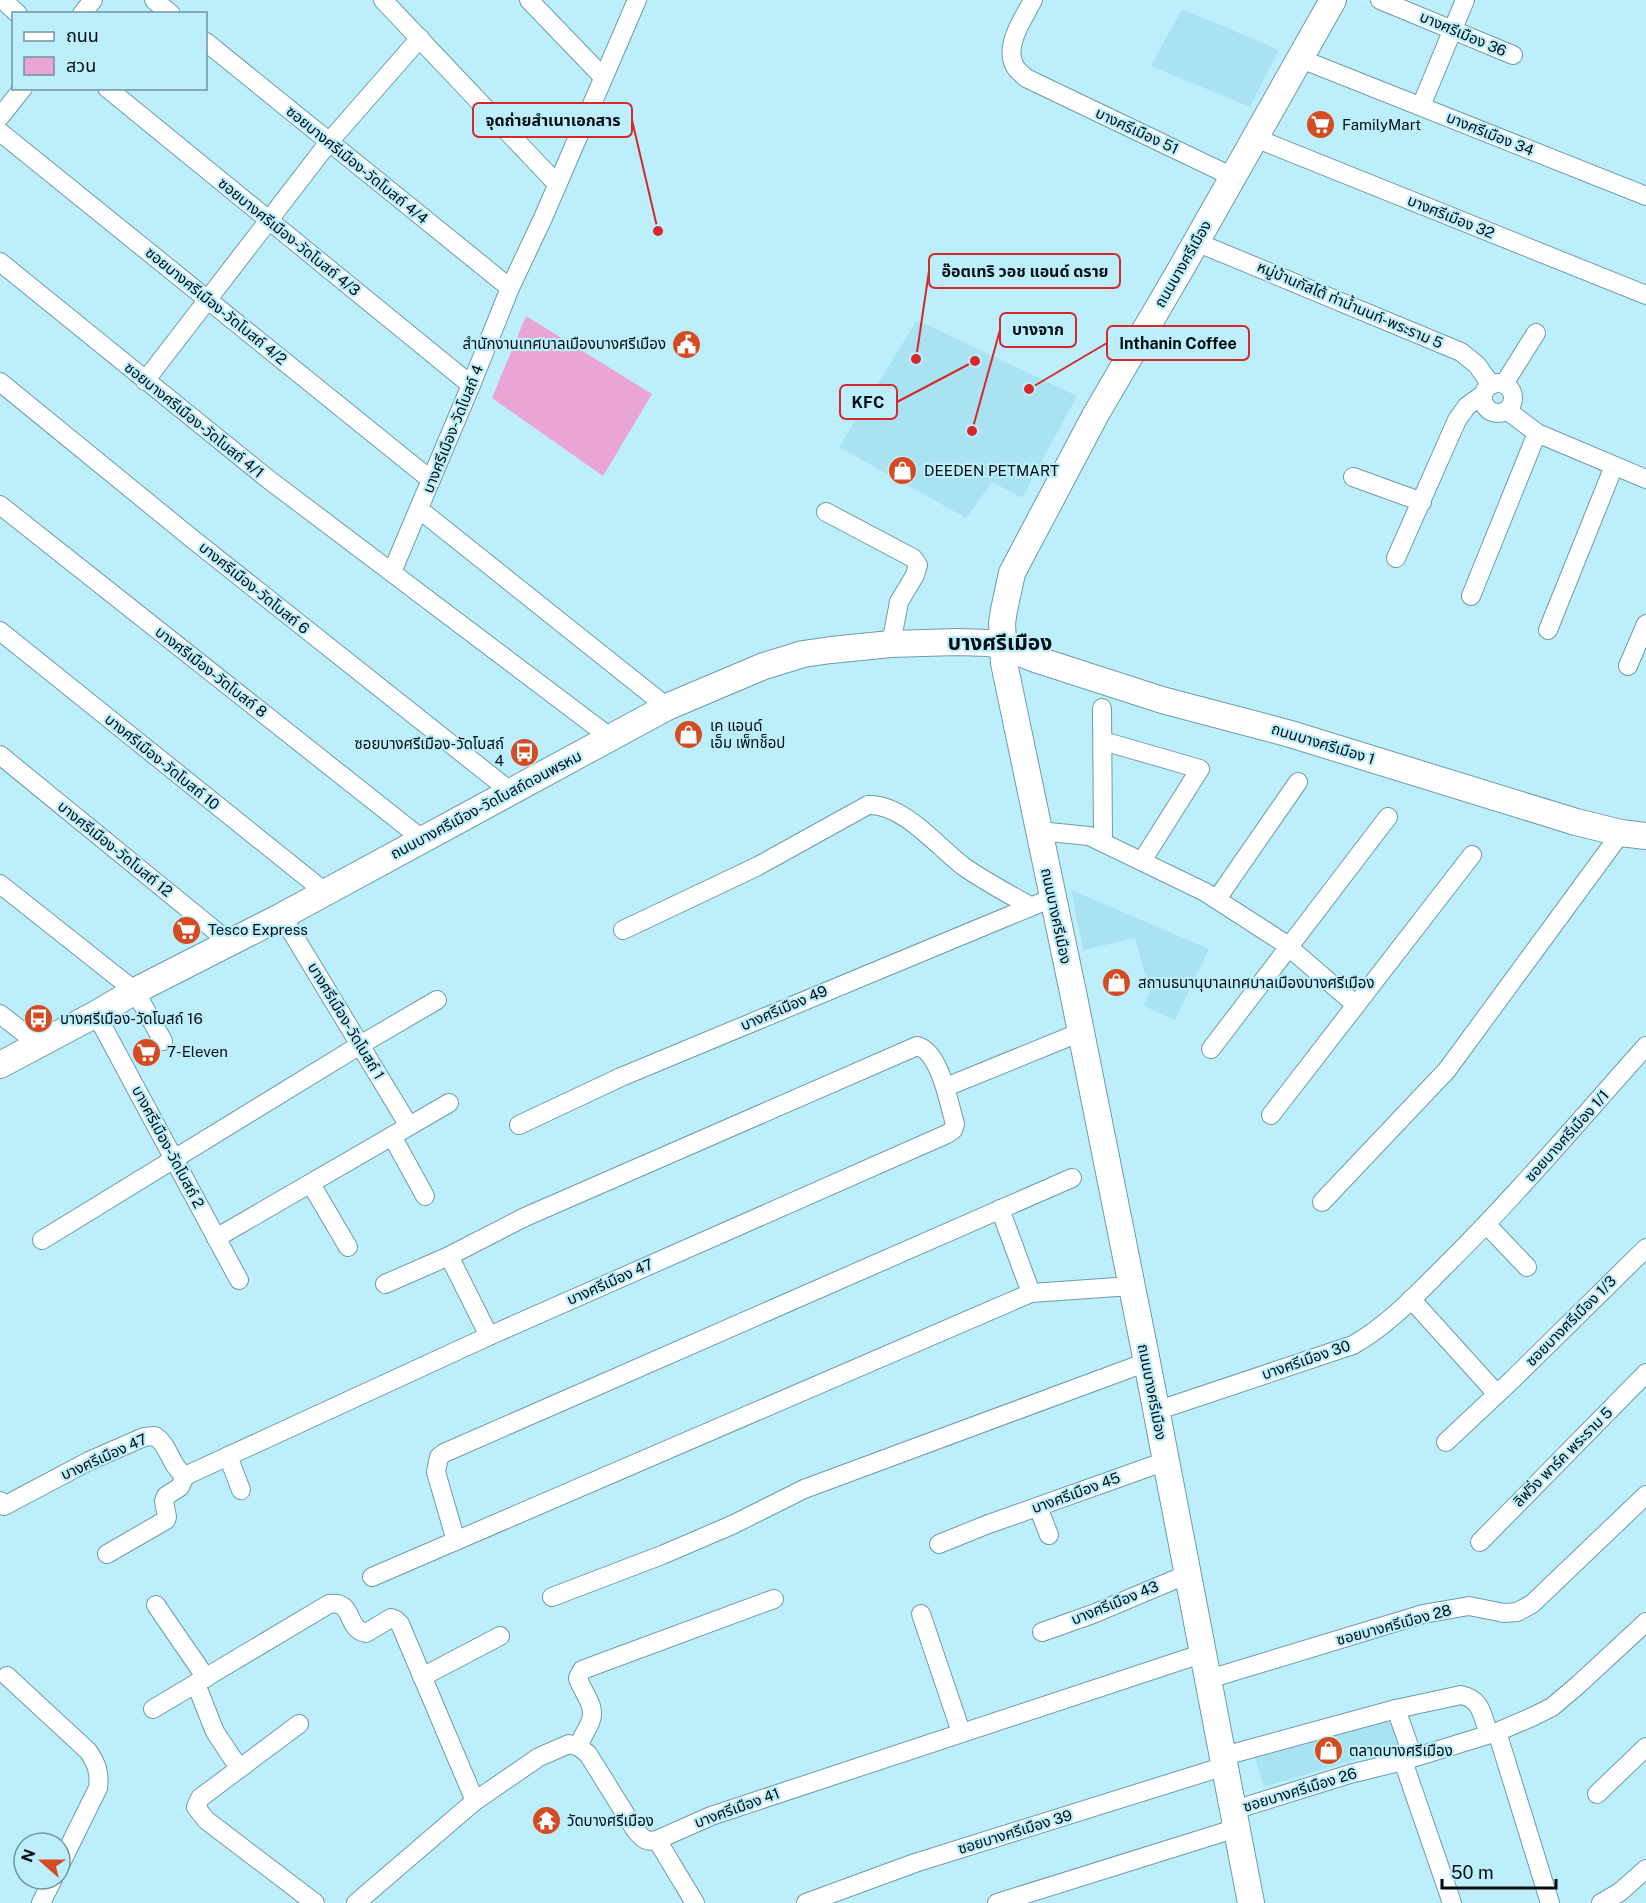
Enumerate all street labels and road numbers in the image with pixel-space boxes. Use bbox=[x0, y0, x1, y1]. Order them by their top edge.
street label: บางศรีเมือง 36 bbox=[1417, 8, 1509, 59]
street label: ซอยบางศรีเมือง-วัดโบสถ์ 4/4 bbox=[283, 102, 432, 227]
street label: บางศรีเมือง 51 bbox=[1093, 104, 1181, 157]
street label: บางศรีเมือง 34 bbox=[1444, 108, 1536, 159]
street label: ซอยบางศรีเมือง-วัดโบสถ์ 4/3 bbox=[215, 174, 364, 299]
street label: บางศรีเมือง 32 bbox=[1405, 191, 1497, 242]
street label: ถนนบางศรีเมือง bbox=[1151, 217, 1214, 310]
street label: ซอยบางศรีเมือง-วัดโบสถ์ 4/2 bbox=[142, 243, 290, 368]
street label: หมู่บ้านกัสโต้ ท่าน้ำนนท์-พระราม 5 bbox=[1254, 256, 1446, 352]
street label: ซอยบางศรีเมือง-วัดโบสถ์ 4/1 bbox=[121, 358, 267, 481]
street label: บางศรีเมือง-วัดโบสถ์ 4 bbox=[419, 362, 486, 495]
street label: บางศรีเมือง-วัดโบสถ์ 6 bbox=[196, 538, 313, 637]
street label: บางศรีเมือง-วัดโบสถ์ 8 bbox=[152, 623, 271, 720]
street label: บางศรีเมือง-วัดโบสถ์ 10 bbox=[102, 710, 223, 813]
street label: ถนนบางศรีเมือง 1 bbox=[1269, 720, 1377, 767]
street label: ถนนบางศรีเมือง-วัดโบสถ์ดอนพรหม bbox=[387, 747, 584, 862]
street label: บางศรีเมือง-วัดโบสถ์ 12 bbox=[55, 797, 176, 900]
street label: ถนนบางศรีเมือง bbox=[1038, 866, 1075, 965]
street label: บางศรีเมือง-วัดโบสถ์ 1 bbox=[305, 959, 388, 1082]
street label: บางศรีเมือง 49 bbox=[738, 982, 830, 1033]
street label: บางศรีเมือง-วัดโบสถ์ 2 bbox=[129, 1083, 208, 1211]
street label: ซอยบางศรีเมือง 1/1 bbox=[1521, 1086, 1612, 1185]
street label: บางศรีเมือง 47 bbox=[564, 1255, 655, 1308]
street label: ซอยบางศรีเมือง 1/3 bbox=[1522, 1272, 1619, 1369]
street label: บางศรีเมือง 30 bbox=[1259, 1336, 1352, 1383]
street label: ถนนบางศรีเมือง bbox=[1135, 1342, 1170, 1441]
street label: ลิฟวิ่ง พาร์ค พระราม 5 bbox=[1509, 1403, 1616, 1510]
street label: บางศรีเมือง 47 bbox=[58, 1430, 149, 1483]
street label: บางศรีเมือง 45 bbox=[1029, 1469, 1122, 1516]
street label: บางศรีเมือง 43 bbox=[1069, 1577, 1161, 1628]
street label: ซอยบางศรีเมือง 28 bbox=[1334, 1601, 1453, 1648]
street label: ซอยบางศรีเมือง 26 bbox=[1241, 1764, 1359, 1815]
street label: บางศรีเมือง 41 bbox=[692, 1784, 782, 1831]
street label: ซอยบางศรีเมือง 39 bbox=[956, 1806, 1074, 1857]

